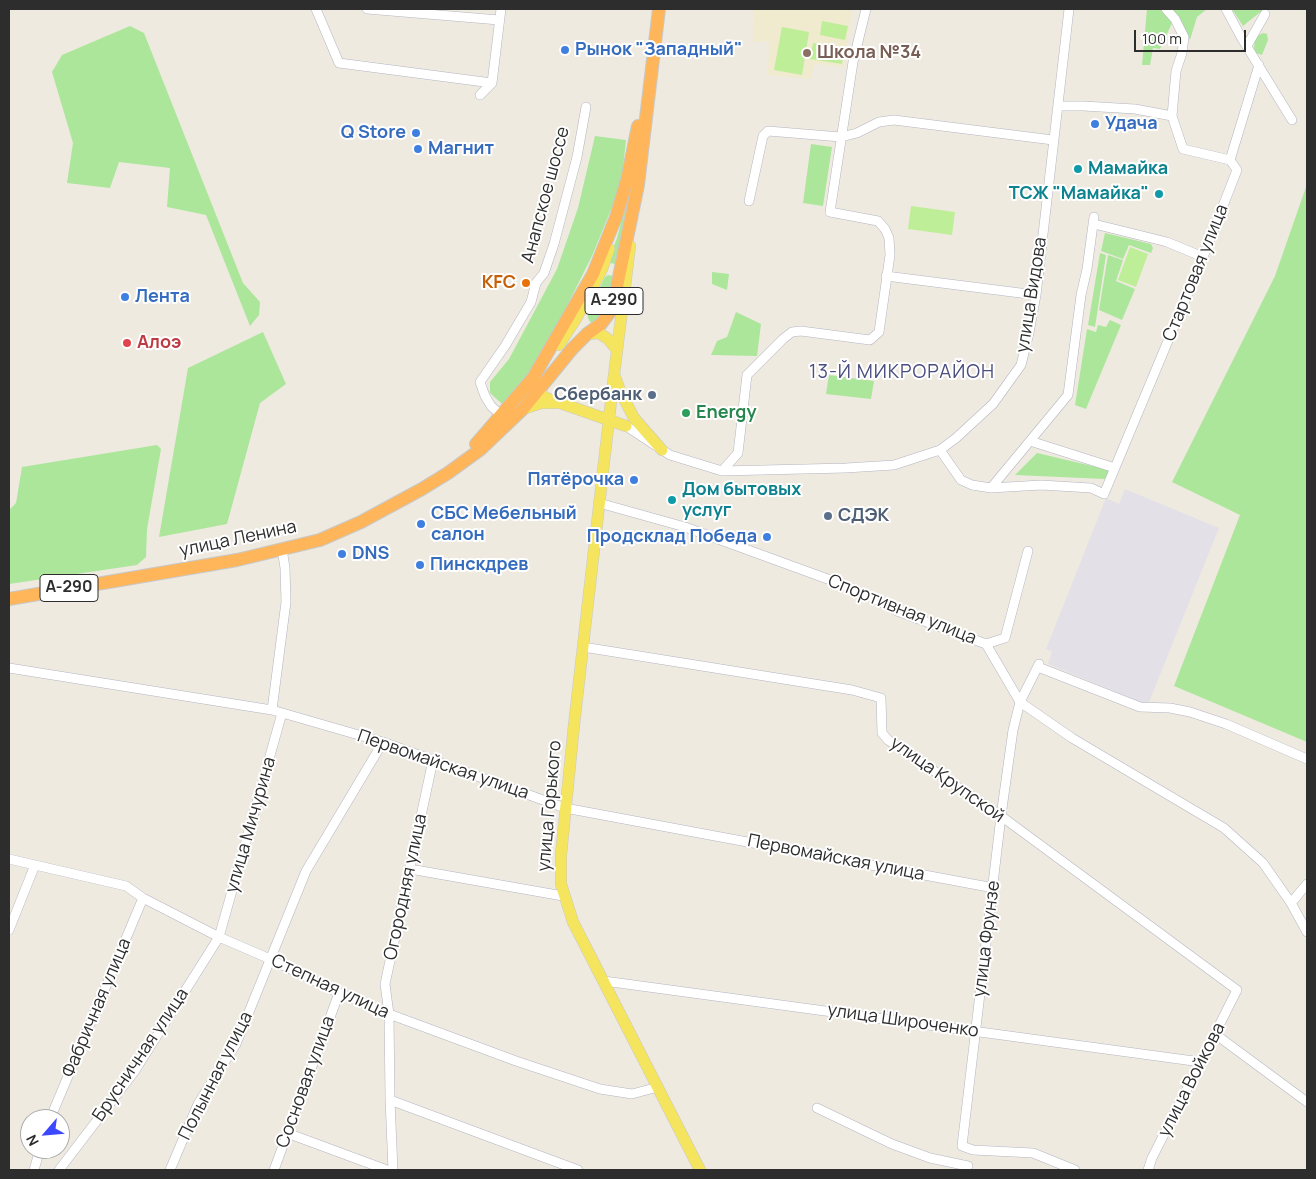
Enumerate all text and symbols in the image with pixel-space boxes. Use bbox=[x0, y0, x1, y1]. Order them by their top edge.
scale bar bbox=[1136, 20, 1248, 52]
text: 100 m bbox=[1142, 28, 1182, 49]
place label: Рынок "Западный" bbox=[575, 39, 742, 61]
place label: Школа №34 bbox=[817, 42, 921, 64]
marker: Рынок "Западный" bbox=[559, 44, 571, 56]
marker: Школа №34 bbox=[801, 47, 813, 59]
place label: Удача bbox=[1105, 113, 1158, 135]
marker: Удача bbox=[1089, 118, 1101, 130]
place label: Q Store bbox=[341, 122, 406, 144]
street label: Анапское шоссе bbox=[517, 124, 575, 266]
marker: Q Store bbox=[410, 127, 422, 139]
place label: Магнит bbox=[428, 138, 494, 160]
marker: Магнит bbox=[412, 143, 424, 155]
place label: Мамайка bbox=[1088, 158, 1168, 180]
marker: Мамайка bbox=[1072, 163, 1084, 175]
place label: ТСЖ "Мамайка" bbox=[1009, 183, 1149, 205]
marker: ТСЖ "Мамайка" bbox=[1153, 188, 1165, 200]
street label: Стартовая улица bbox=[1159, 201, 1233, 345]
street label: улица Видова bbox=[1012, 236, 1052, 354]
place label: KFC bbox=[482, 272, 516, 294]
marker: KFC bbox=[520, 277, 532, 289]
place label: Лента bbox=[135, 286, 190, 308]
road number: А-290 bbox=[585, 288, 643, 314]
marker: Лента bbox=[119, 291, 131, 303]
place label: Алоэ bbox=[137, 332, 181, 354]
marker: Алоэ bbox=[121, 337, 133, 349]
district label: 13-Й МИКРОРАЙОН bbox=[807, 362, 997, 384]
place label: Сбербанк bbox=[554, 384, 642, 406]
marker: Сбербанк bbox=[646, 389, 658, 401]
place label: Energy bbox=[696, 402, 756, 424]
marker: Energy bbox=[680, 407, 692, 419]
place label: Пятёрочка bbox=[527, 469, 624, 491]
marker: Пятёрочка bbox=[628, 474, 640, 486]
place label: Дом бытовых услуг bbox=[682, 479, 801, 522]
marker: Дом бытовых услуг bbox=[666, 494, 678, 506]
place label: СБС Мебельный салон bbox=[431, 503, 577, 546]
place label: СДЭК bbox=[838, 505, 889, 527]
marker: СДЭК bbox=[822, 510, 834, 522]
street label: улица Ленина bbox=[178, 516, 298, 562]
marker: СБС Мебельный салон bbox=[415, 518, 427, 530]
place label: Продсклад Победа bbox=[587, 526, 757, 548]
marker: Продсклад Победа bbox=[761, 531, 773, 543]
place label: DNS bbox=[352, 543, 389, 565]
marker: DNS bbox=[336, 548, 348, 560]
place label: Пинскдрев bbox=[430, 554, 528, 576]
marker: Пинскдрев bbox=[414, 559, 426, 571]
street label: Спортивная улица bbox=[824, 570, 980, 650]
road number: А-290 bbox=[40, 574, 98, 602]
street label: Первомайская улица bbox=[354, 726, 532, 804]
street label: улица Крупской bbox=[886, 733, 1008, 827]
street label: улица Горького bbox=[534, 739, 566, 873]
street label: улица Мичурина bbox=[221, 754, 281, 896]
street label: Огородняя улица bbox=[380, 812, 432, 962]
street label: Первомайская улица bbox=[746, 830, 926, 886]
street label: улица Фрунзе bbox=[969, 879, 1005, 999]
street label: Фабричная улица bbox=[58, 935, 136, 1081]
street label: Степная улица bbox=[268, 950, 392, 1024]
street label: Брусничная улица bbox=[88, 984, 194, 1126]
street label: улица Широченко bbox=[826, 1000, 980, 1042]
street label: Полынная улица bbox=[174, 1008, 258, 1144]
street label: Сосновая улица bbox=[272, 1013, 340, 1151]
street label: улица Войкова bbox=[1154, 1019, 1230, 1141]
north arrow bbox=[20, 1109, 70, 1159]
text: N bbox=[21, 1132, 43, 1149]

